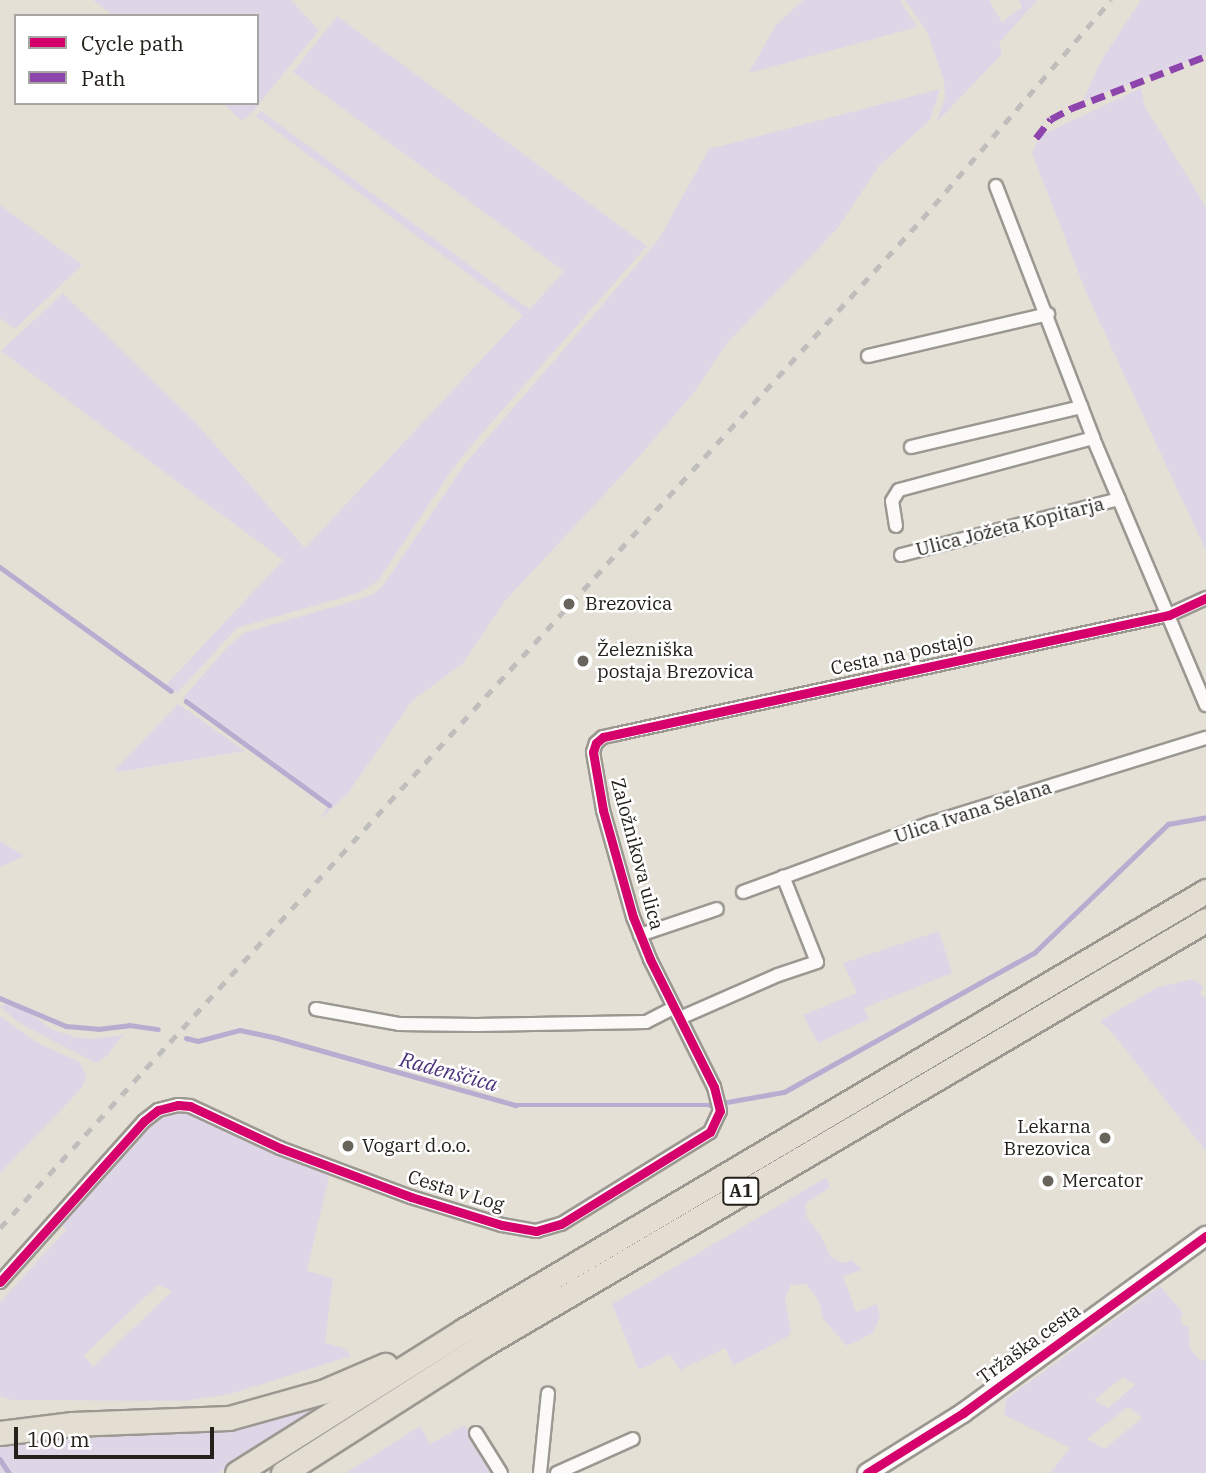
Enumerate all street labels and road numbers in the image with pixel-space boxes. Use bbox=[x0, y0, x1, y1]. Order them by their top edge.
street label: Ulica Jožeta Kopitarja bbox=[913, 493, 1107, 561]
street label: Cesta na postajo bbox=[829, 628, 975, 680]
street label: Založnikova ulica bbox=[606, 776, 668, 932]
street label: Ulica Ivana Selana bbox=[892, 776, 1054, 848]
street label: Cesta v Log bbox=[405, 1166, 507, 1216]
road number: A1 bbox=[722, 1176, 760, 1206]
street label: Tržaška cesta bbox=[973, 1299, 1085, 1389]

